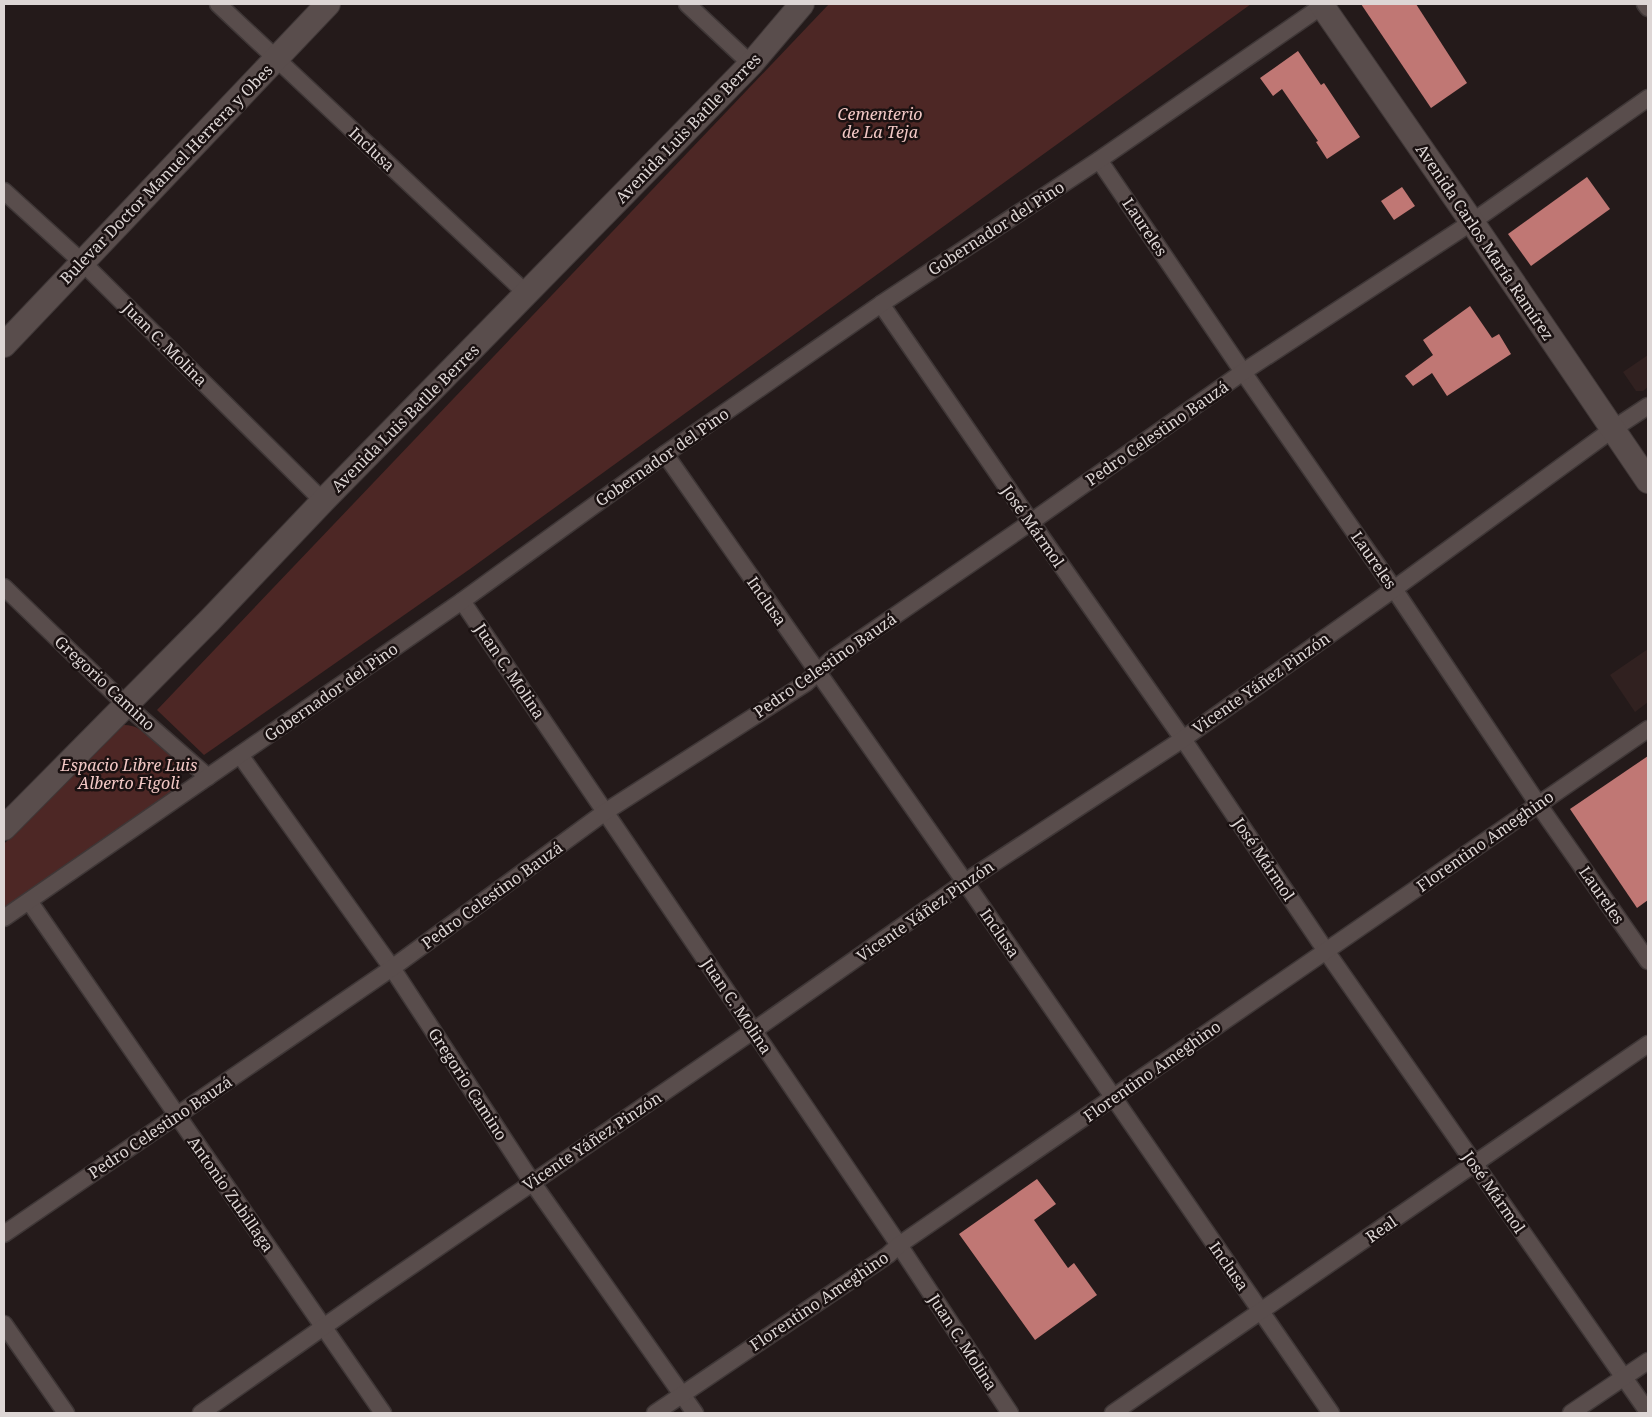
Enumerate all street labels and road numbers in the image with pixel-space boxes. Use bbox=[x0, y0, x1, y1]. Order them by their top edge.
street label: Avenida Luis Batlle Berres bbox=[610, 48, 766, 208]
street label: Bulevar Doctor Manuel Herrera y Obes bbox=[55, 59, 277, 289]
street label: Inclusa bbox=[344, 122, 400, 176]
street label: Avenida Carlos María Ramírez bbox=[1411, 140, 1559, 344]
street label: Gobernador del Pino bbox=[924, 176, 1068, 280]
street label: Laureles bbox=[1117, 194, 1173, 260]
street label: Juan C. Molina bbox=[117, 296, 212, 391]
street label: Avenida Luis Batlle Berres bbox=[326, 339, 484, 497]
street label: Pedro Celestino Bauzá bbox=[1081, 375, 1233, 491]
street label: Gobernador del Pino bbox=[591, 403, 733, 511]
street label: José Mármol bbox=[996, 480, 1069, 572]
street label: Laureles bbox=[1346, 527, 1402, 593]
street label: Inclusa bbox=[742, 572, 792, 630]
street label: Pedro Celestino Bauzá bbox=[749, 607, 901, 723]
street label: Juan C. Molina bbox=[469, 618, 550, 723]
street label: Vicente Yáñez Pinzón bbox=[1188, 627, 1334, 739]
street label: Gregorio Camino bbox=[50, 631, 160, 735]
street label: Gobernador del Pino bbox=[260, 638, 402, 746]
street label: Florentino Ameghino bbox=[1412, 785, 1558, 897]
street label: José Mármol bbox=[1228, 812, 1300, 905]
street label: Pedro Celestino Bauzá bbox=[417, 836, 567, 954]
street label: Vicente Yáñez Pinzón bbox=[852, 855, 998, 967]
street label: Laureles bbox=[1574, 862, 1630, 928]
street label: Inclusa bbox=[975, 904, 1025, 962]
street label: Juan C. Molina bbox=[696, 953, 777, 1058]
street label: Florentino Ameghino bbox=[1079, 1015, 1225, 1127]
street label: Gregorio Camino bbox=[423, 1023, 513, 1145]
street label: Pedro Celestino Bauzá bbox=[84, 1071, 236, 1183]
street label: Vicente Yáñez Pinzón bbox=[518, 1086, 666, 1196]
street label: Antonio Zubillaga bbox=[183, 1132, 279, 1256]
street label: José Mármol bbox=[1457, 1146, 1530, 1238]
street label: Real bbox=[1361, 1210, 1401, 1247]
street label: Inclusa bbox=[1204, 1237, 1254, 1295]
street label: Florentino Ameghino bbox=[745, 1246, 893, 1356]
street label: Juan C. Molina bbox=[923, 1289, 1002, 1395]

